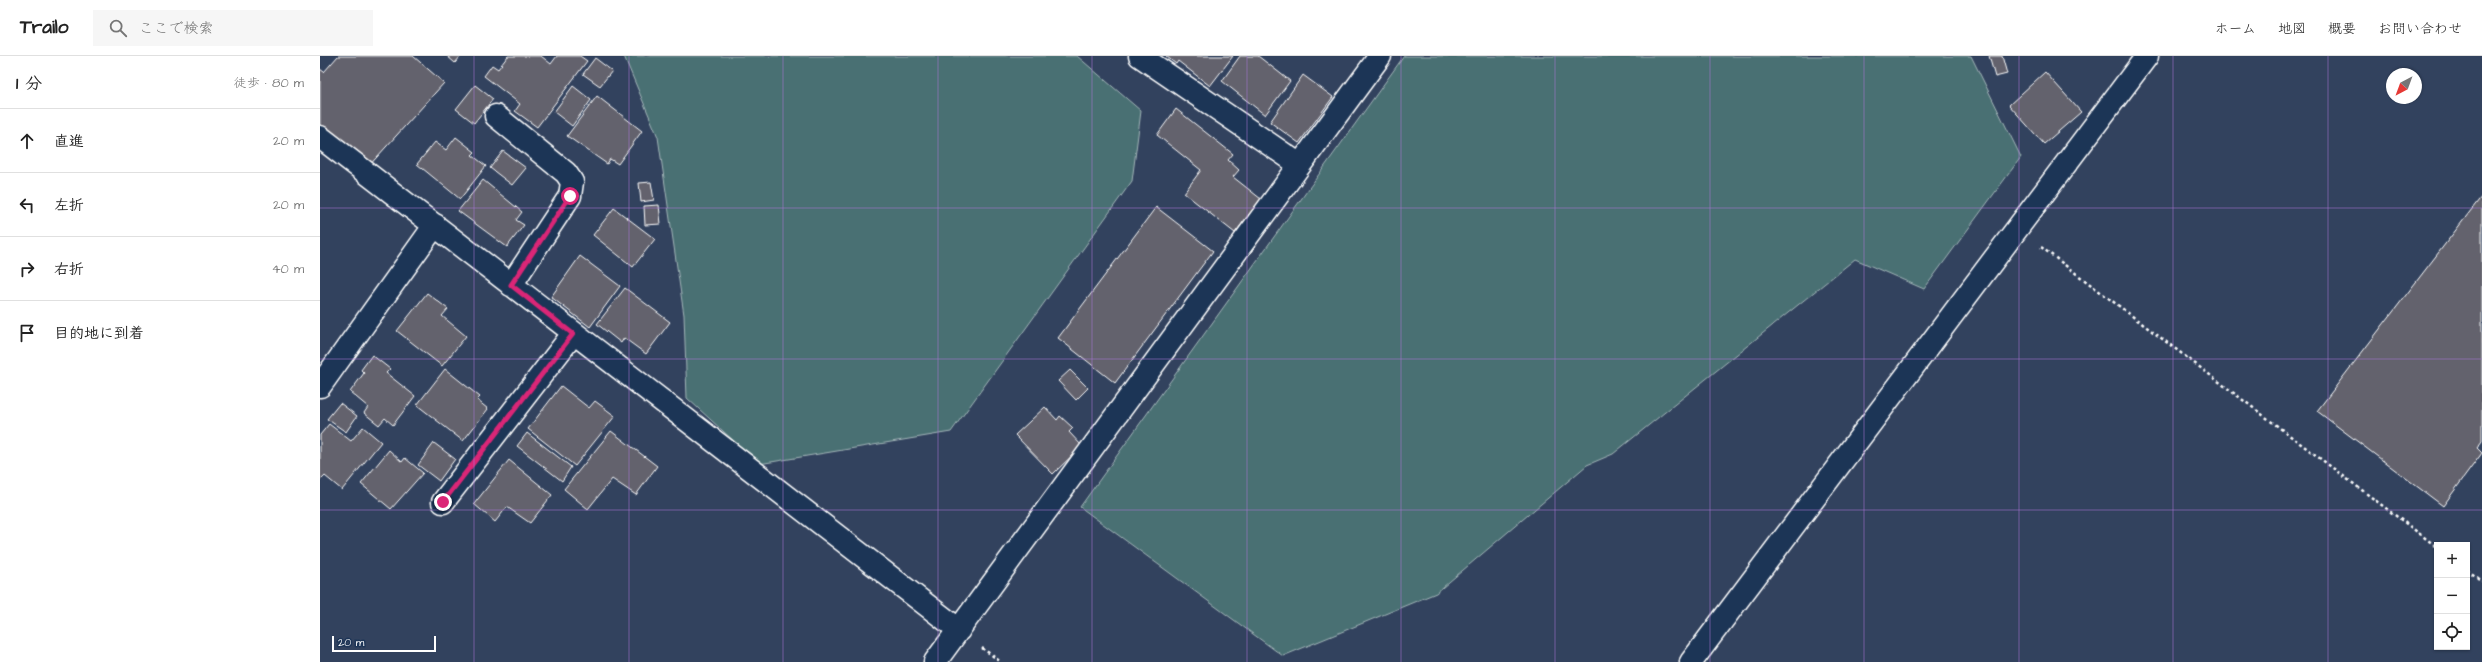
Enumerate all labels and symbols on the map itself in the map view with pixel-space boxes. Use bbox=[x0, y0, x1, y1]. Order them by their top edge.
north arrow bbox=[2386, 68, 2422, 104]
route start bbox=[561, 187, 579, 205]
route end bbox=[434, 493, 452, 511]
scale bar bbox=[332, 634, 436, 653]

